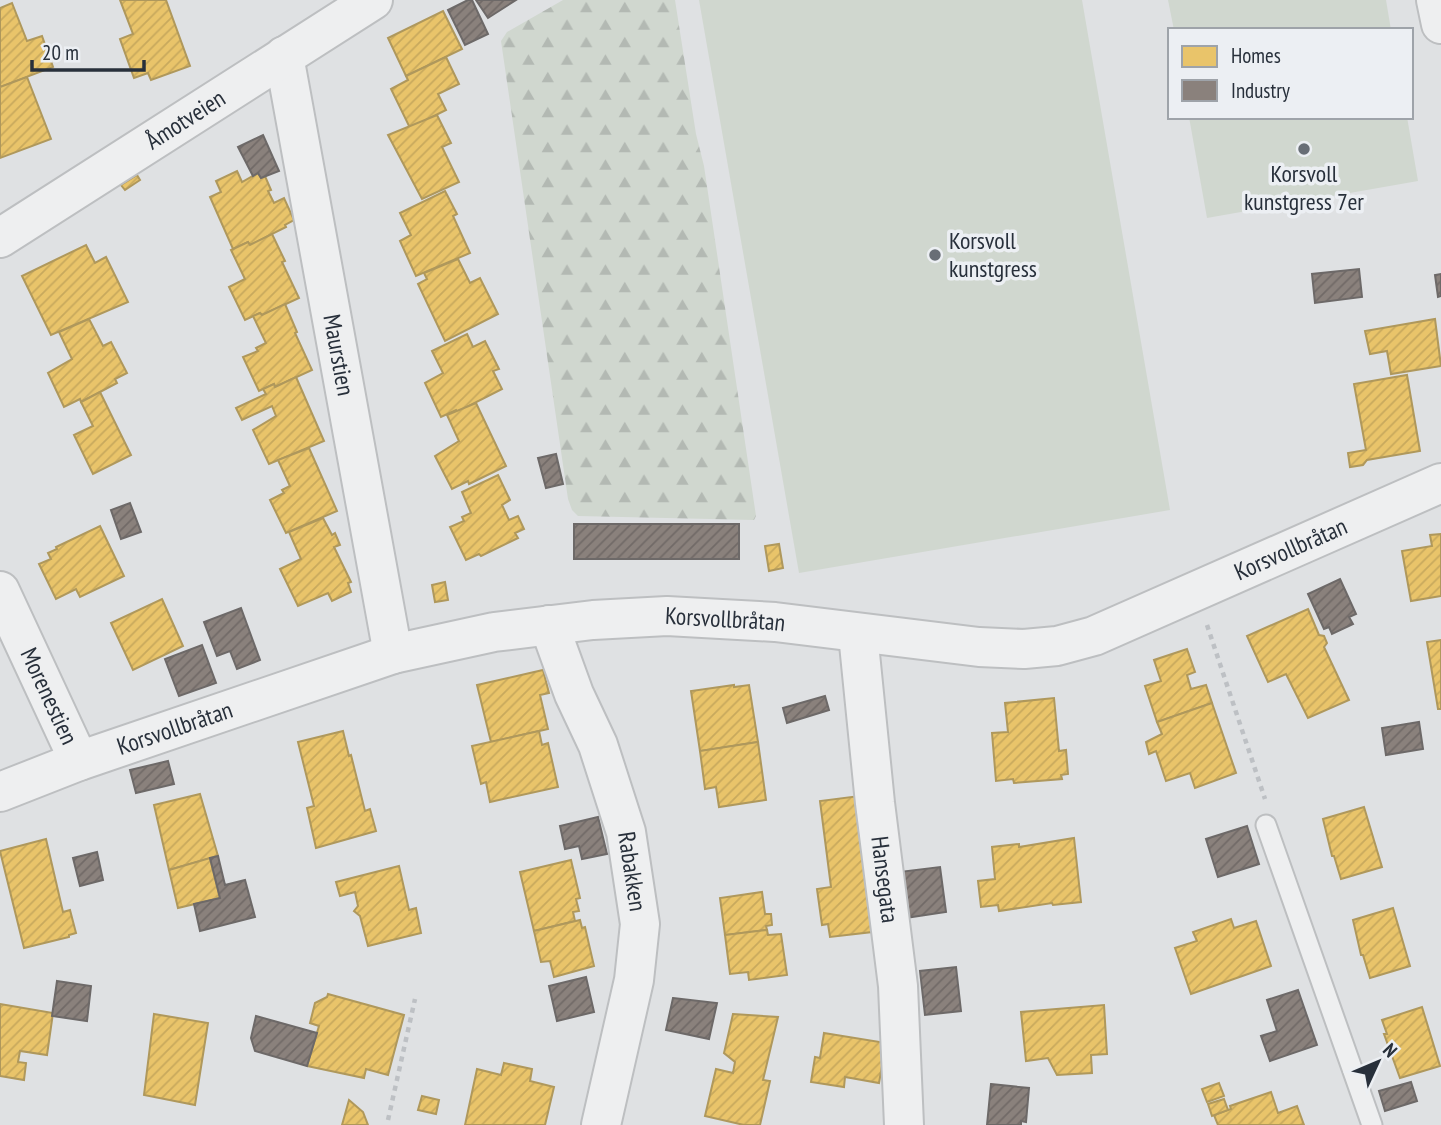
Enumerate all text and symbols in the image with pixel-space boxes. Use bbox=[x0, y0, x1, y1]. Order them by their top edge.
scale bar bbox=[32, 28, 144, 72]
legend bbox=[1168, 28, 1413, 119]
text: 20 m bbox=[42, 39, 79, 66]
text: Homes bbox=[1231, 42, 1281, 69]
text: Industry bbox=[1231, 77, 1290, 104]
street label: Åmotveien bbox=[139, 82, 231, 156]
marker: Korsvoll kunstgress 7er bbox=[1296, 141, 1312, 157]
place label: Korsvoll kunstgress 7er bbox=[1244, 158, 1364, 217]
place label: Korsvoll kunstgress bbox=[949, 225, 1037, 284]
marker: Korsvoll kunstgress bbox=[927, 247, 943, 263]
street label: Maurstien bbox=[316, 312, 362, 398]
street label: Korsvollbråtan bbox=[1229, 510, 1352, 587]
street label: Korsvollbråtan bbox=[664, 600, 787, 638]
street label: Morenestien bbox=[14, 643, 85, 749]
street label: Korsvollbråtan bbox=[113, 694, 236, 762]
street label: Rabakken bbox=[611, 829, 654, 913]
street label: Hansegata bbox=[864, 834, 906, 925]
north arrow bbox=[1343, 1027, 1413, 1097]
text: N bbox=[1378, 1038, 1402, 1062]

